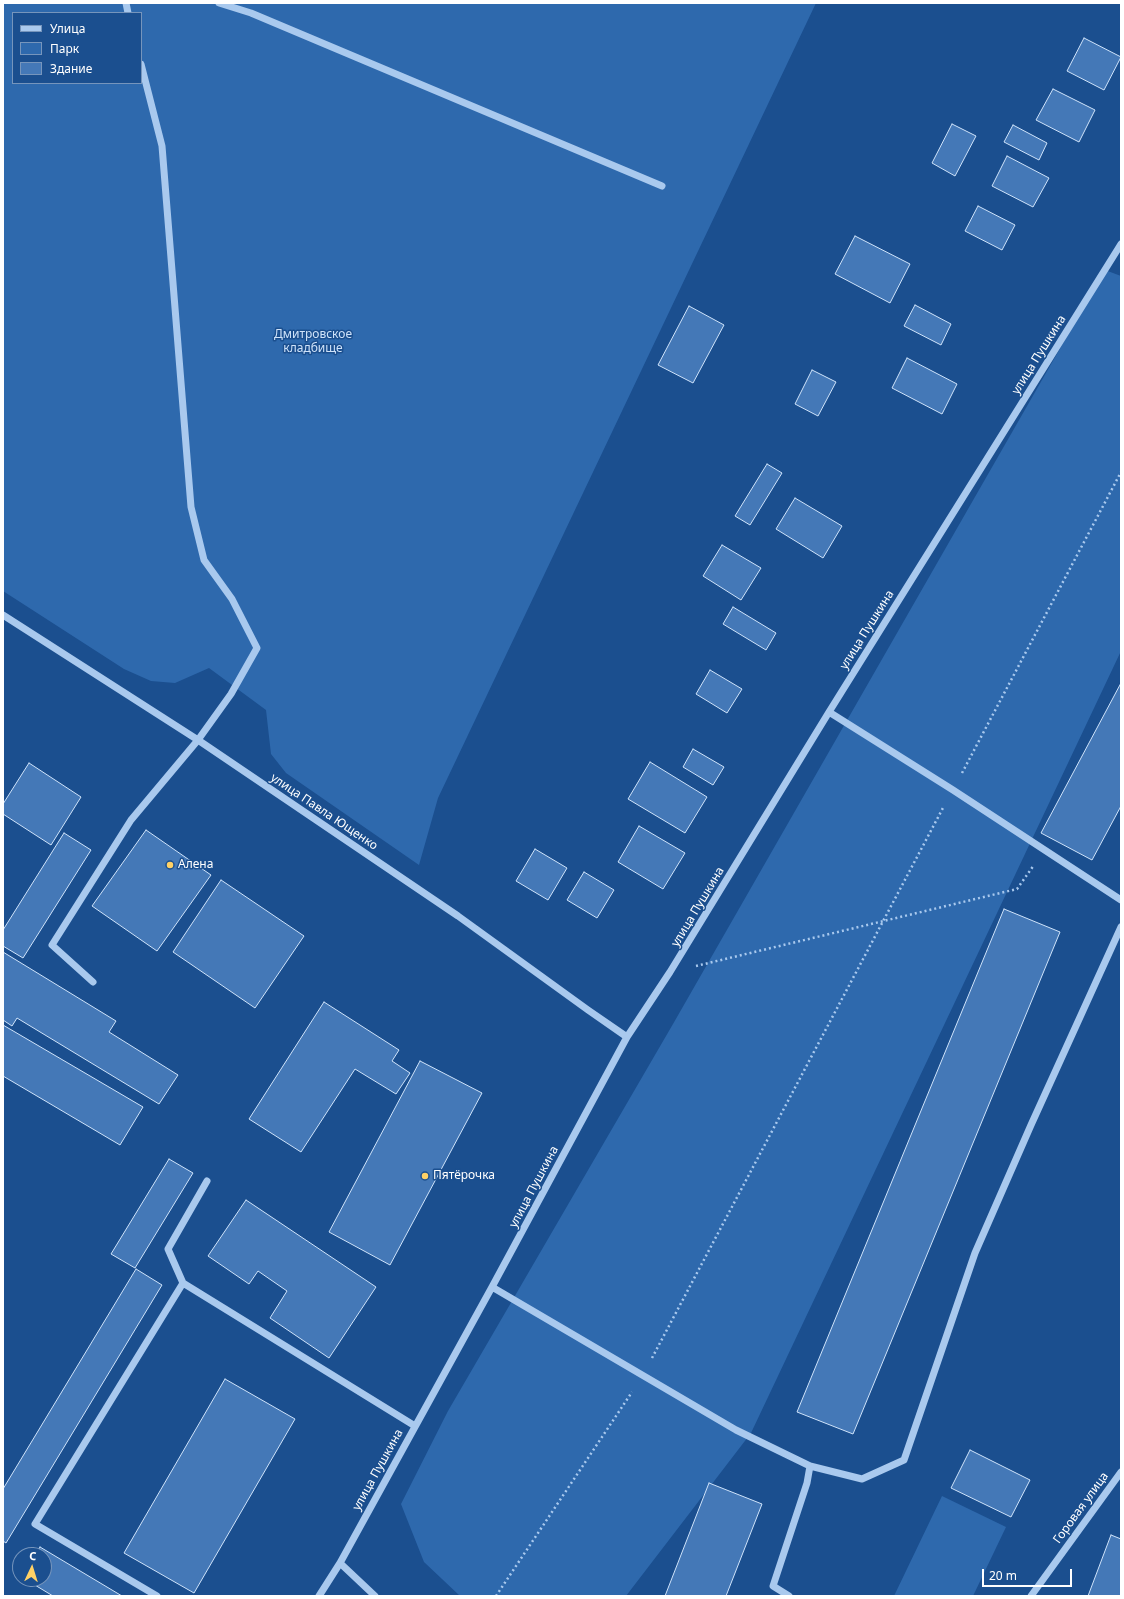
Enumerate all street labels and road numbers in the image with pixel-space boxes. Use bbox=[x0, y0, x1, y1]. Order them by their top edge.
street label: улица Пушкина bbox=[1009, 313, 1069, 397]
street label: улица Пушкина bbox=[837, 588, 897, 672]
street label: улица Павла Ющенко bbox=[268, 771, 380, 853]
street label: улица Пушкина bbox=[668, 864, 728, 950]
street label: улица Пушкина bbox=[506, 1144, 562, 1230]
street label: улица Пушкина bbox=[350, 1427, 406, 1513]
street label: Горовая улица bbox=[1050, 1470, 1112, 1546]

